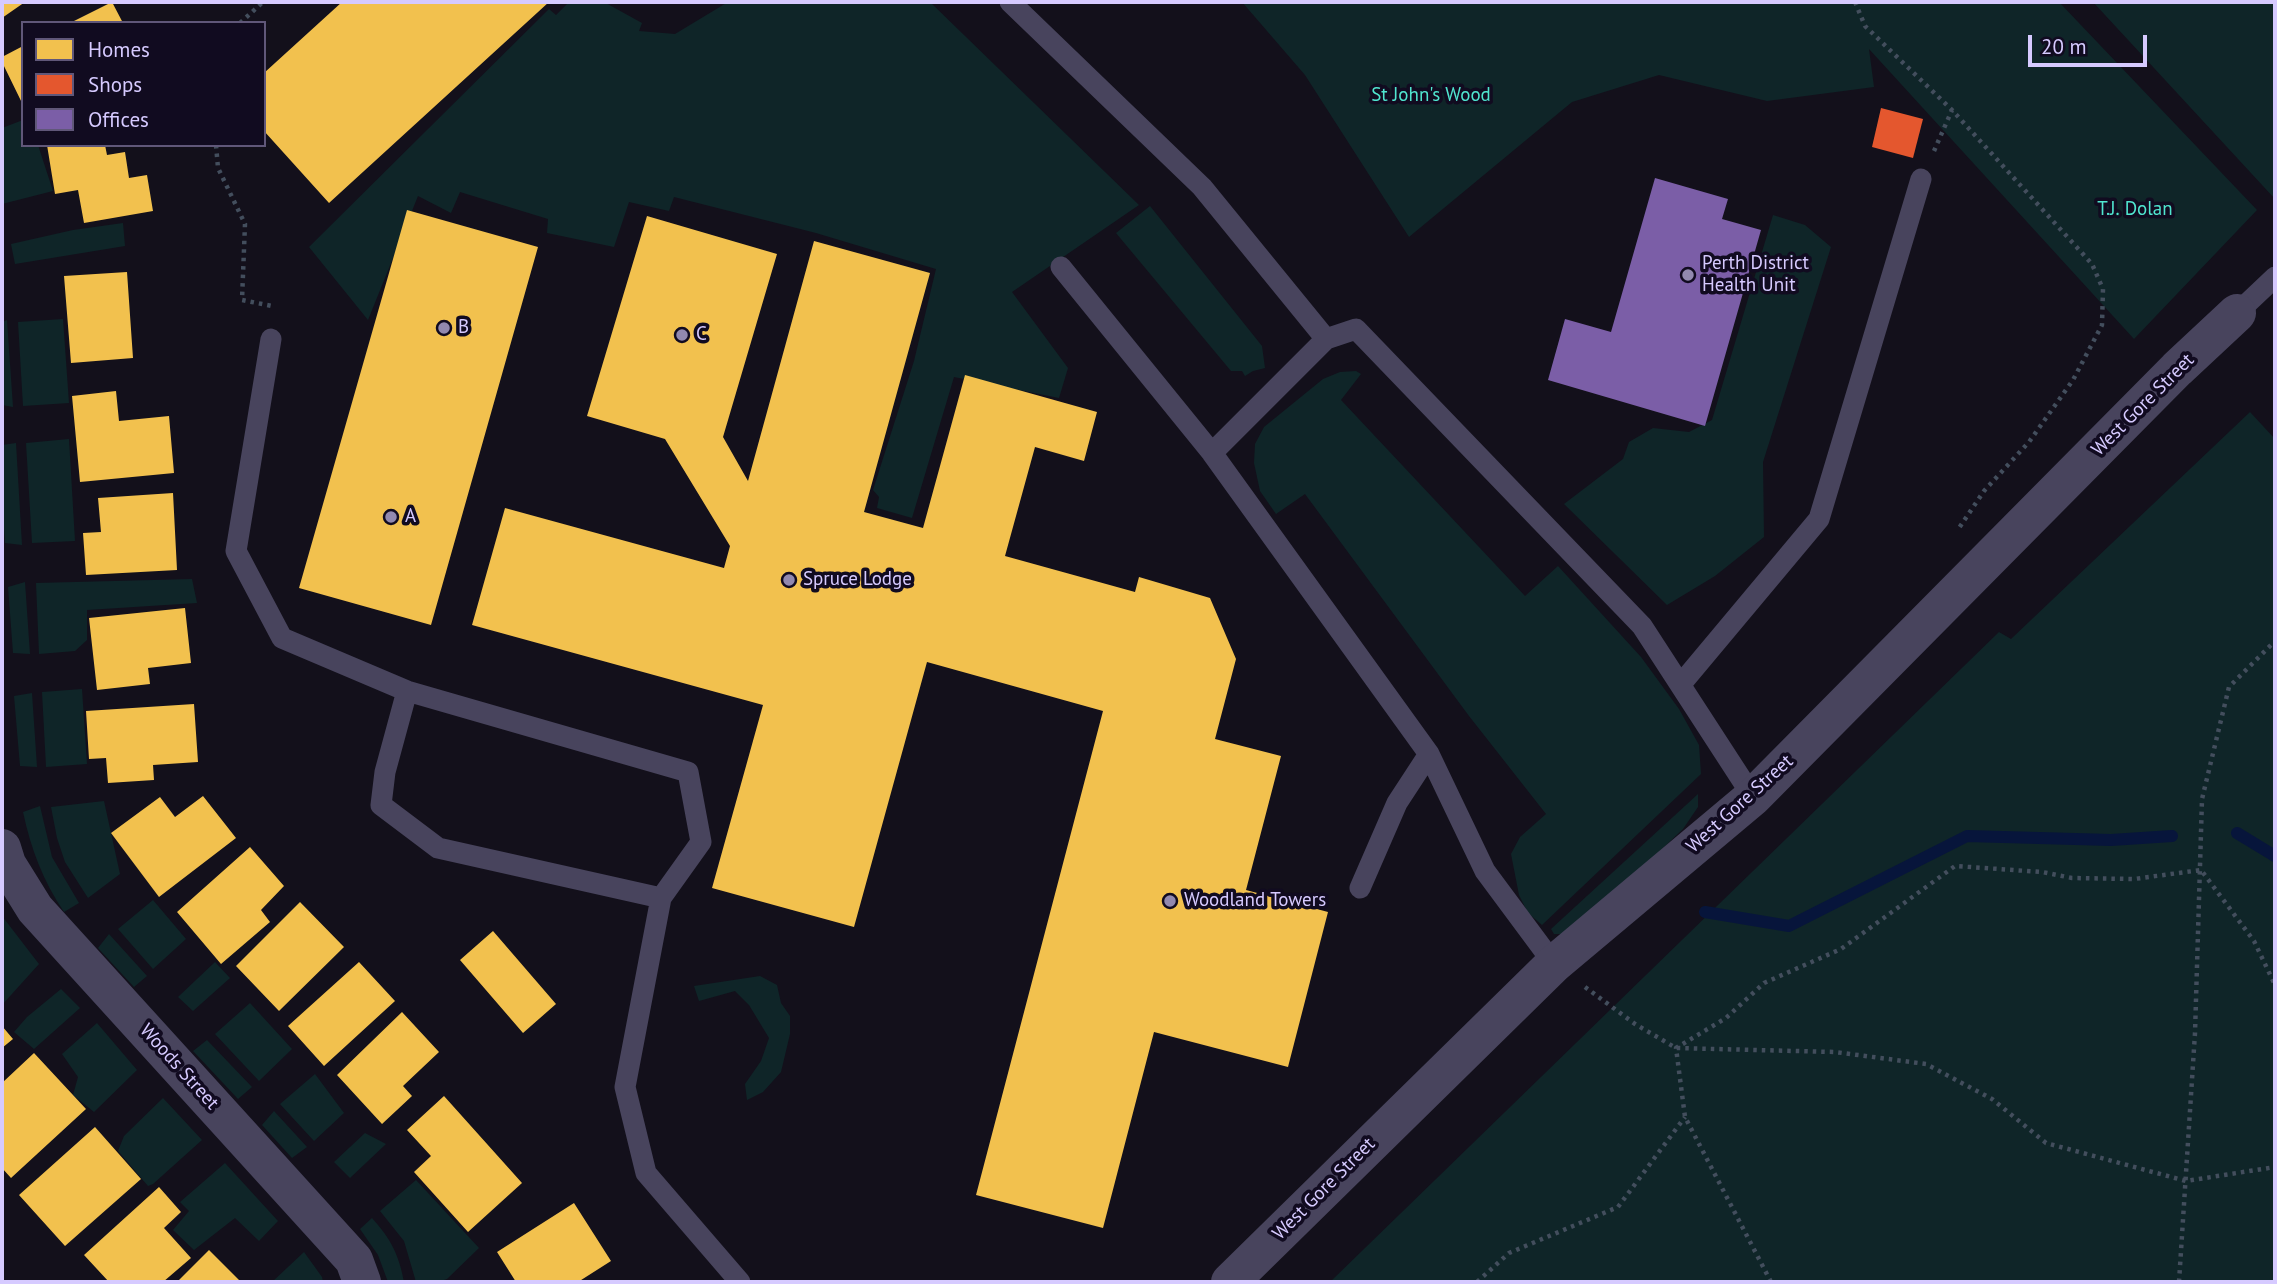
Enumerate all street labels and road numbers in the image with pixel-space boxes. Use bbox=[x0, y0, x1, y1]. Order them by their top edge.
street label: West Gore Street bbox=[2087, 349, 2199, 461]
street label: West Gore Street bbox=[1682, 750, 1798, 858]
street label: Woods Street bbox=[135, 1020, 223, 1114]
street label: West Gore Street bbox=[1268, 1133, 1380, 1245]

